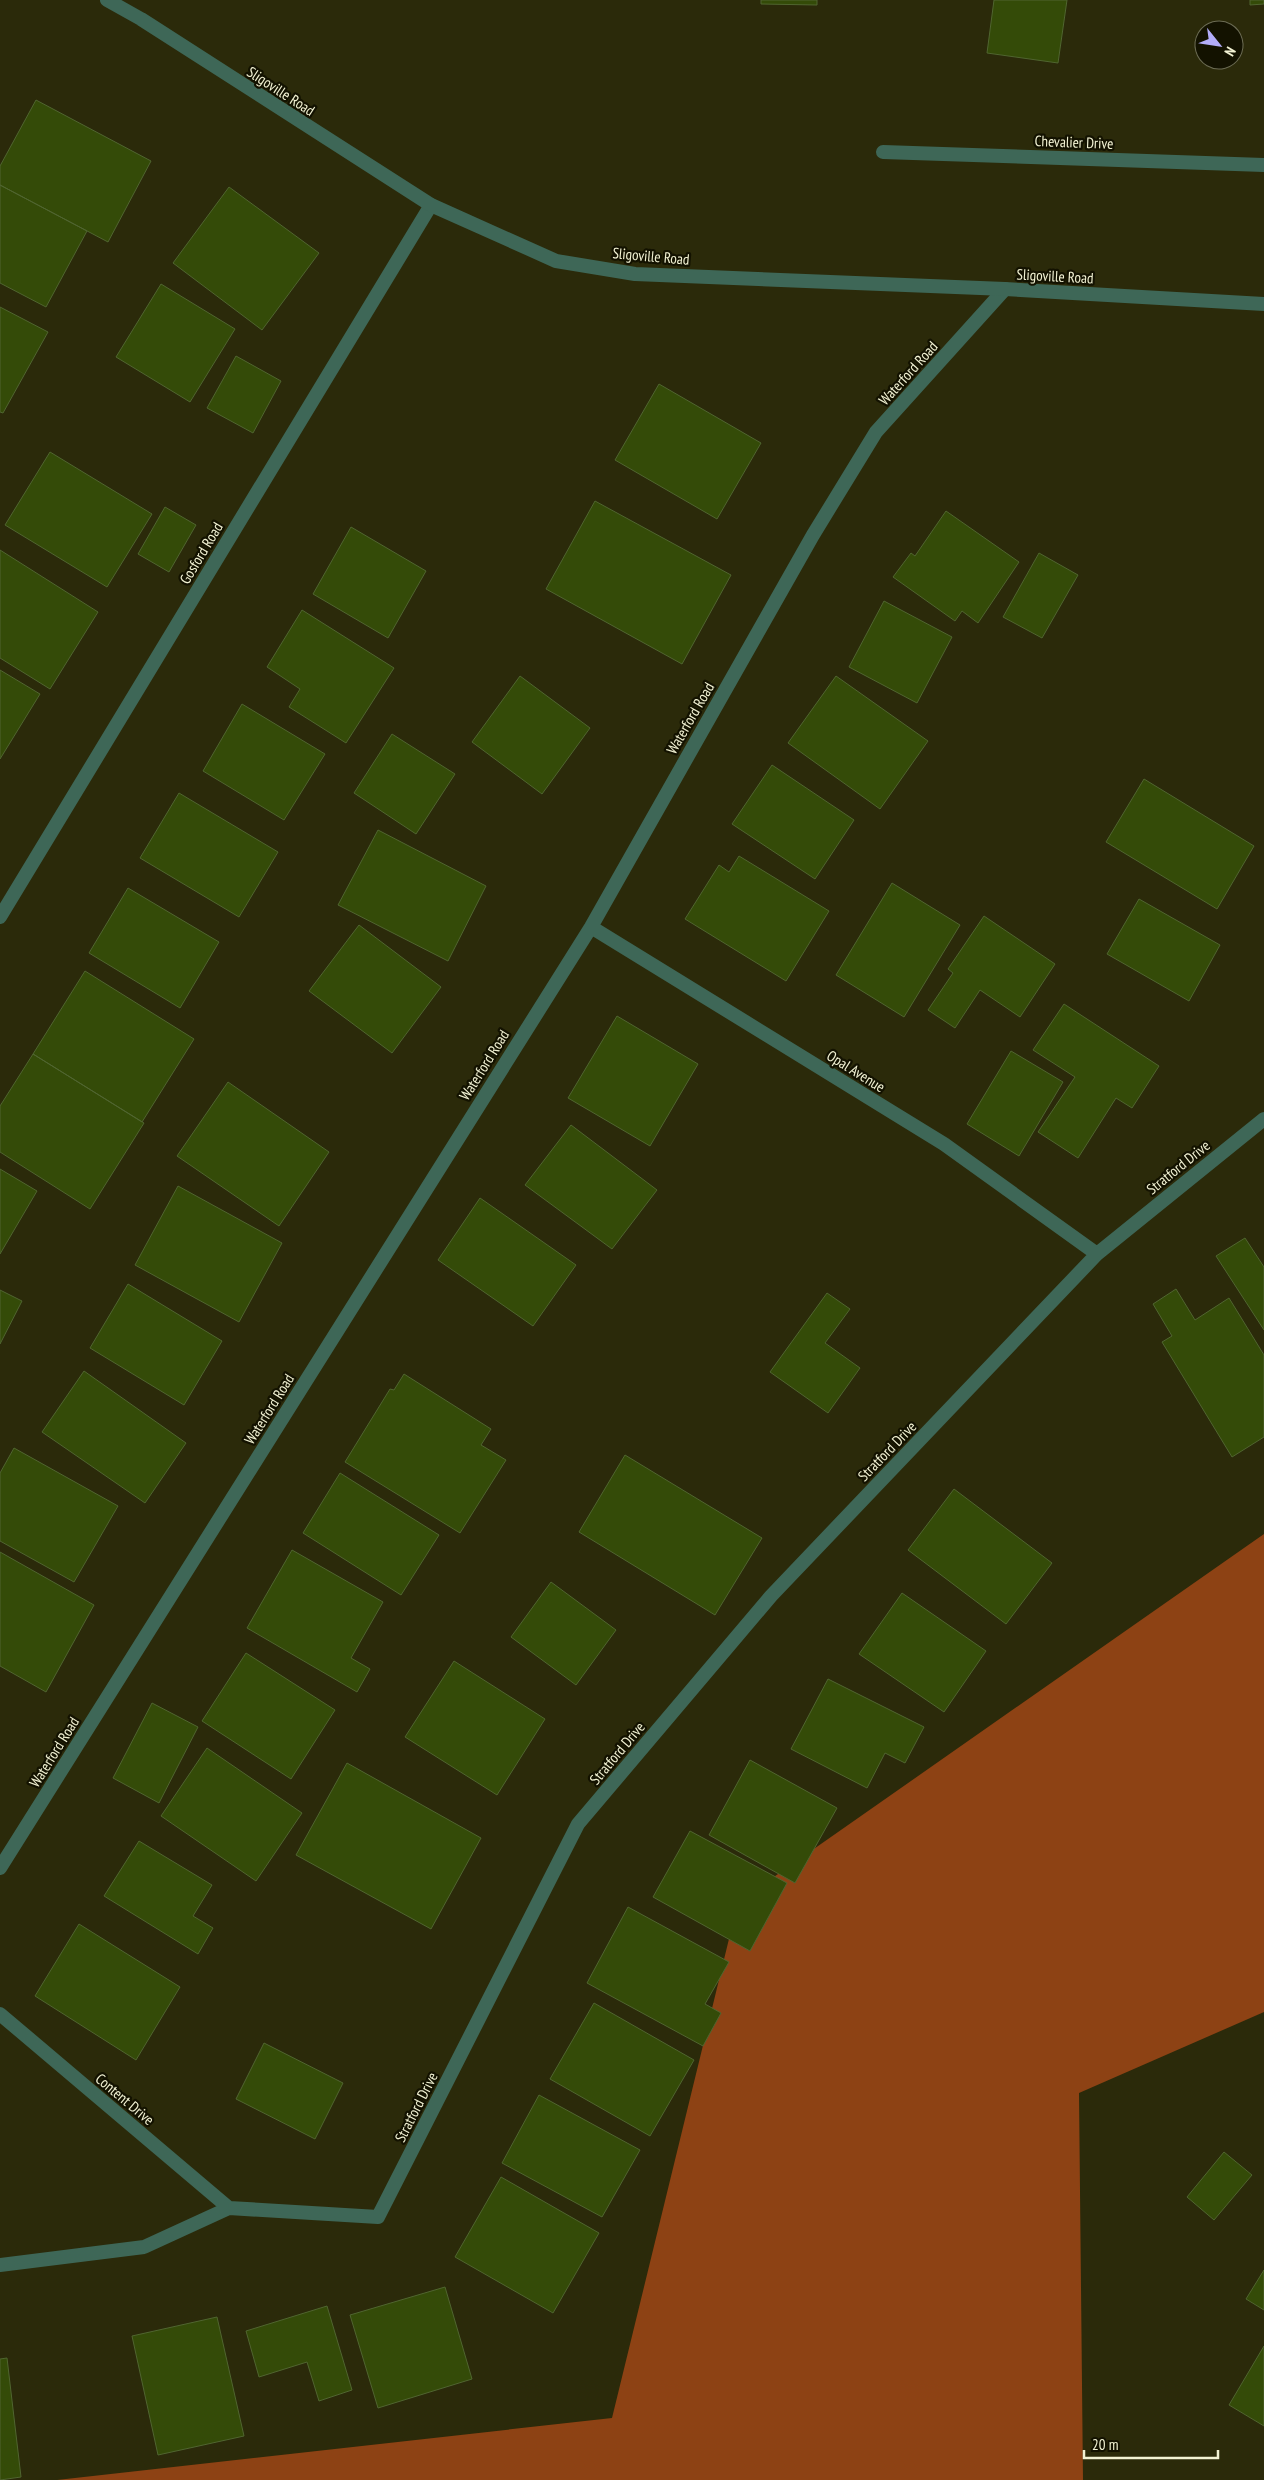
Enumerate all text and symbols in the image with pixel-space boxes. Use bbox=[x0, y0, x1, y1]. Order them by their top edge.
north arrow bbox=[1194, 20, 1244, 70]
text: N bbox=[1221, 44, 1240, 59]
street label: Sligoville Road bbox=[244, 62, 318, 120]
street label: Chevalier Drive bbox=[1034, 131, 1114, 153]
street label: Sligoville Road bbox=[612, 243, 690, 269]
street label: Sligoville Road bbox=[1016, 264, 1094, 288]
street label: Waterford Road bbox=[874, 337, 942, 409]
street label: Gosford Road bbox=[175, 519, 227, 587]
street label: Waterford Road bbox=[662, 679, 718, 757]
street label: Waterford Road bbox=[455, 1026, 513, 1104]
street label: Opal Avenue bbox=[823, 1046, 889, 1096]
street label: Stratford Drive bbox=[1142, 1136, 1214, 1198]
street label: Waterford Road bbox=[240, 1370, 298, 1448]
street label: Stratford Drive bbox=[854, 1417, 920, 1485]
street label: Waterford Road bbox=[25, 1713, 83, 1791]
street label: Stratford Drive bbox=[585, 1718, 649, 1788]
street label: Content Drive bbox=[92, 2069, 158, 2129]
street label: Stratford Drive bbox=[390, 2069, 442, 2145]
scale bar bbox=[1084, 2428, 1218, 2460]
text: 20 m bbox=[1092, 2435, 1118, 2454]

